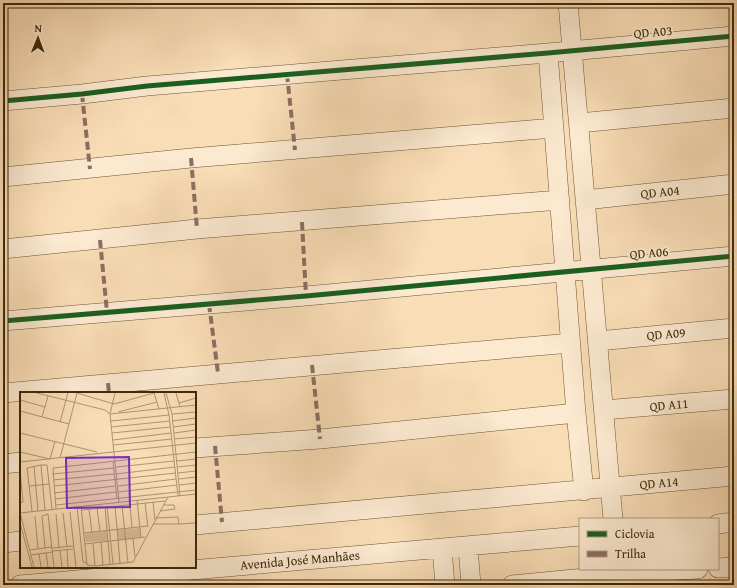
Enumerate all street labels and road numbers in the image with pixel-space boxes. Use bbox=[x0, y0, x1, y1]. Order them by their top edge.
street label: QD A03 bbox=[633, 21, 673, 43]
street label: QD A04 bbox=[640, 181, 680, 203]
street label: QD A06 bbox=[629, 242, 669, 264]
street label: QD A09 bbox=[646, 323, 686, 345]
street label: QD A11 bbox=[649, 394, 689, 416]
street label: QD A14 bbox=[639, 472, 679, 494]
street label: Avenida José Manhães bbox=[239, 545, 361, 575]

